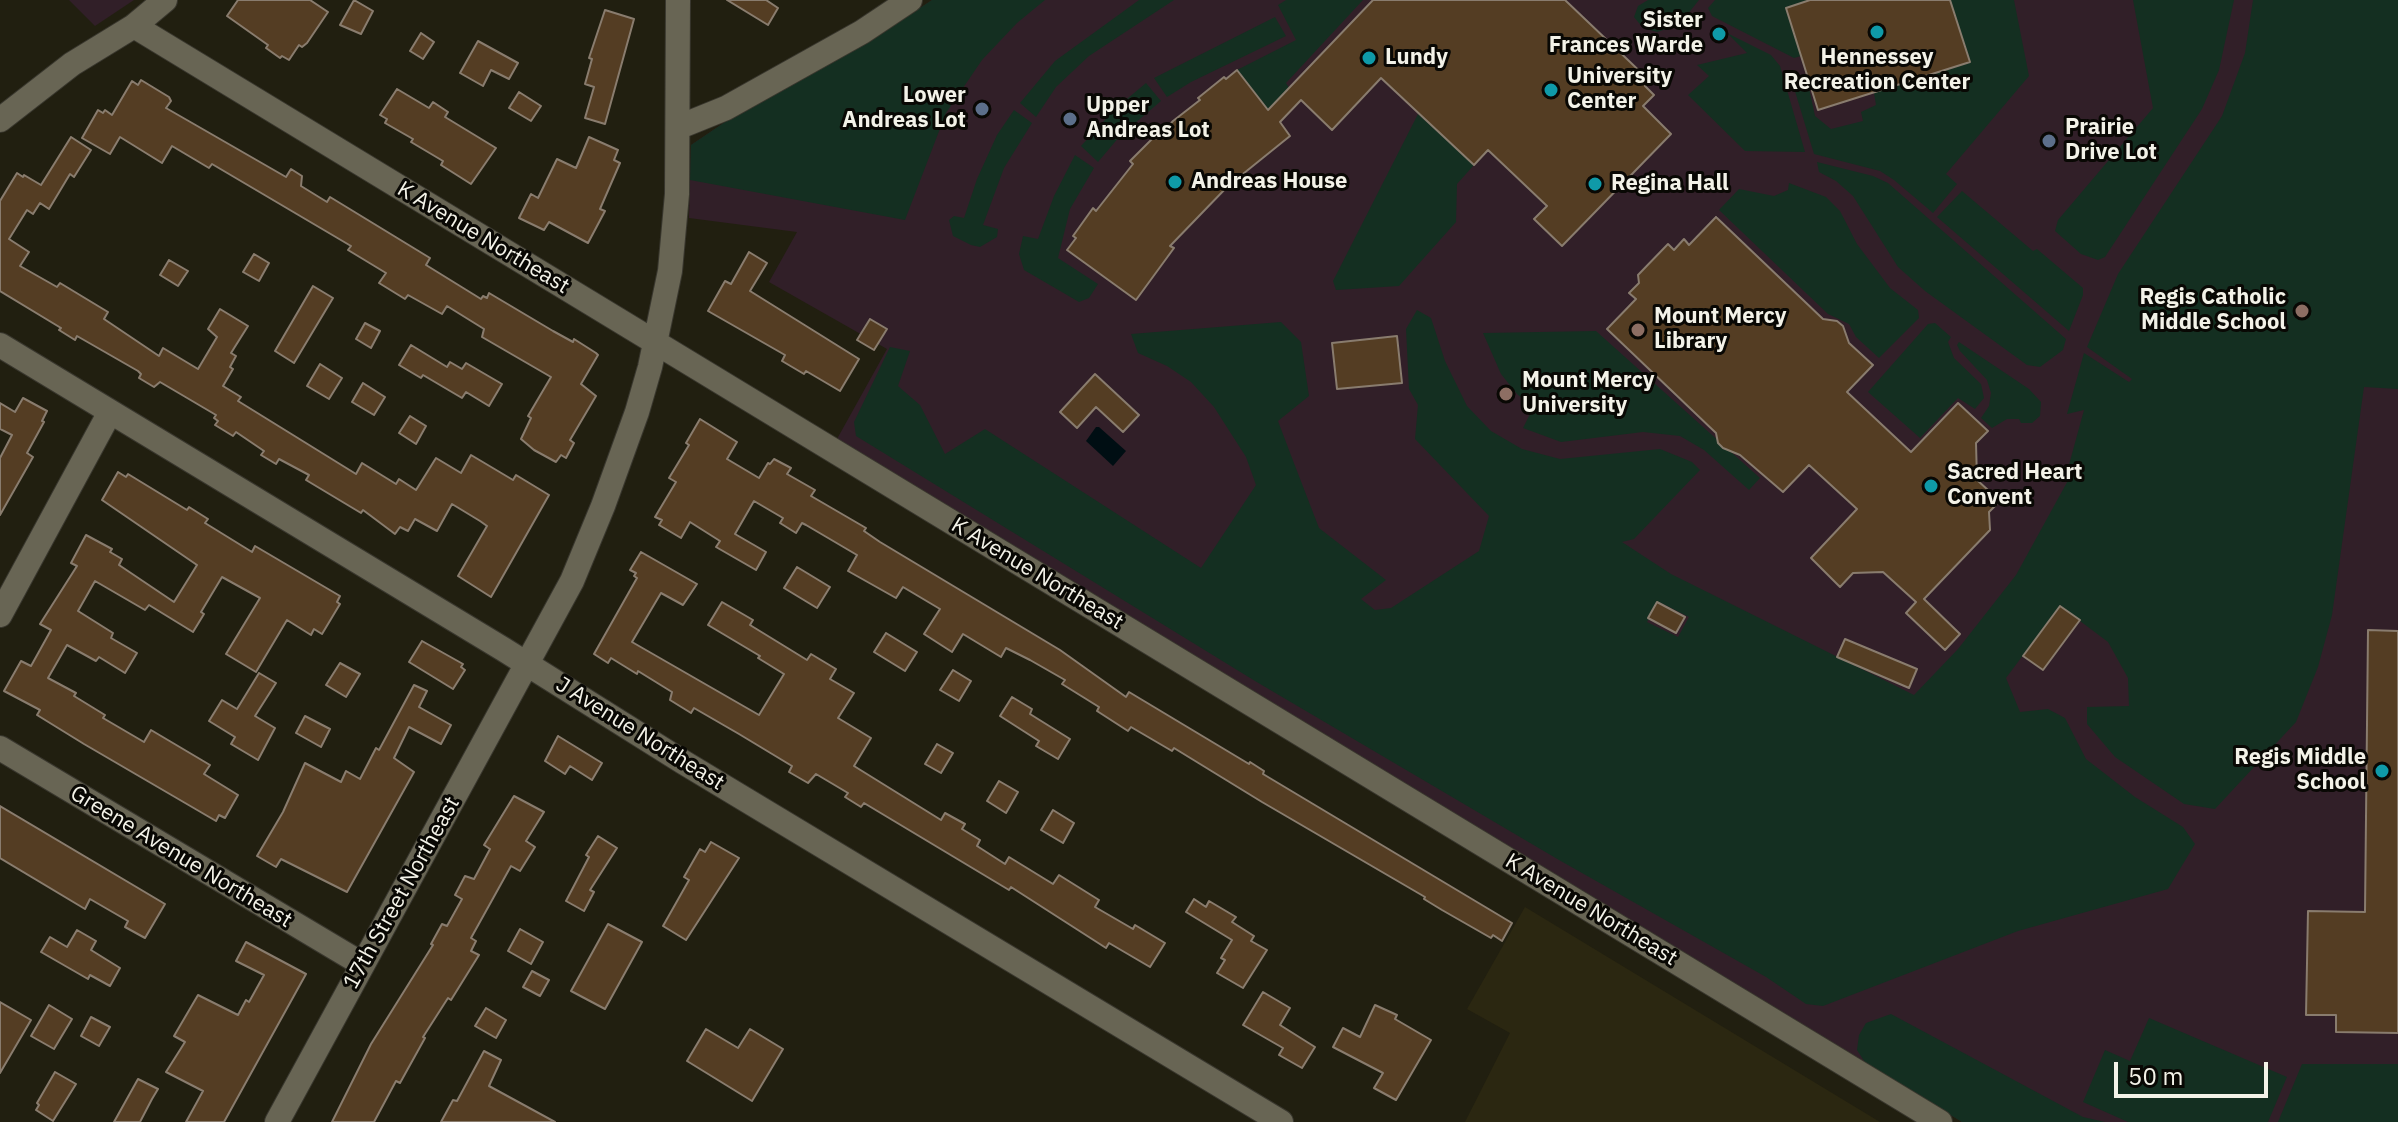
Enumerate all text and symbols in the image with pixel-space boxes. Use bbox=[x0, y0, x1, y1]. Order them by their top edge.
place label: Sister Frances Warde bbox=[1549, 8, 1703, 60]
marker: Hennessey Recreation Center bbox=[1868, 23, 1886, 41]
marker: Sister Frances Warde bbox=[1710, 25, 1728, 43]
place label: Lundy bbox=[1385, 45, 1448, 71]
place label: Hennessey Recreation Center bbox=[1784, 45, 1970, 96]
marker: Lundy bbox=[1360, 49, 1378, 67]
place label: University Center bbox=[1567, 64, 1672, 116]
marker: University Center bbox=[1542, 81, 1560, 99]
place label: Lower Andreas Lot bbox=[842, 83, 966, 134]
place label: Upper Andreas Lot bbox=[1086, 93, 1210, 144]
marker: Lower Andreas Lot bbox=[973, 100, 991, 118]
marker: Upper Andreas Lot bbox=[1061, 110, 1079, 128]
place label: Prairie Drive Lot bbox=[2065, 115, 2157, 166]
marker: Prairie Drive Lot bbox=[2040, 132, 2058, 150]
place label: Andreas House bbox=[1191, 169, 1347, 195]
place label: Regina Hall bbox=[1611, 171, 1729, 197]
marker: Andreas House bbox=[1166, 173, 1184, 191]
marker: Regina Hall bbox=[1586, 175, 1604, 193]
street label: K Avenue Northeast bbox=[392, 176, 574, 300]
place label: Regis Catholic Middle School bbox=[2139, 285, 2286, 336]
marker: Regis Catholic Middle School bbox=[2293, 302, 2311, 320]
place label: Mount Mercy Library bbox=[1654, 304, 1787, 356]
marker: Mount Mercy Library bbox=[1629, 321, 1647, 339]
place label: Mount Mercy University bbox=[1522, 368, 1655, 420]
marker: Mount Mercy University bbox=[1497, 385, 1515, 403]
place label: Sacred Heart Convent bbox=[1947, 460, 2083, 512]
marker: Sacred Heart Convent bbox=[1922, 477, 1940, 495]
street label: K Avenue Northeast bbox=[946, 512, 1128, 636]
street label: J Avenue Northeast bbox=[551, 672, 729, 796]
place label: Regis Middle School bbox=[2234, 745, 2366, 796]
marker: Regis Middle School bbox=[2373, 762, 2391, 780]
street label: Greene Avenue Northeast bbox=[65, 780, 297, 934]
street label: 17th Street Northeast bbox=[338, 792, 466, 994]
street label: K Avenue Northeast bbox=[1500, 848, 1682, 972]
scale bar bbox=[2118, 1046, 2272, 1096]
text: 50 m bbox=[2128, 1060, 2183, 1092]

